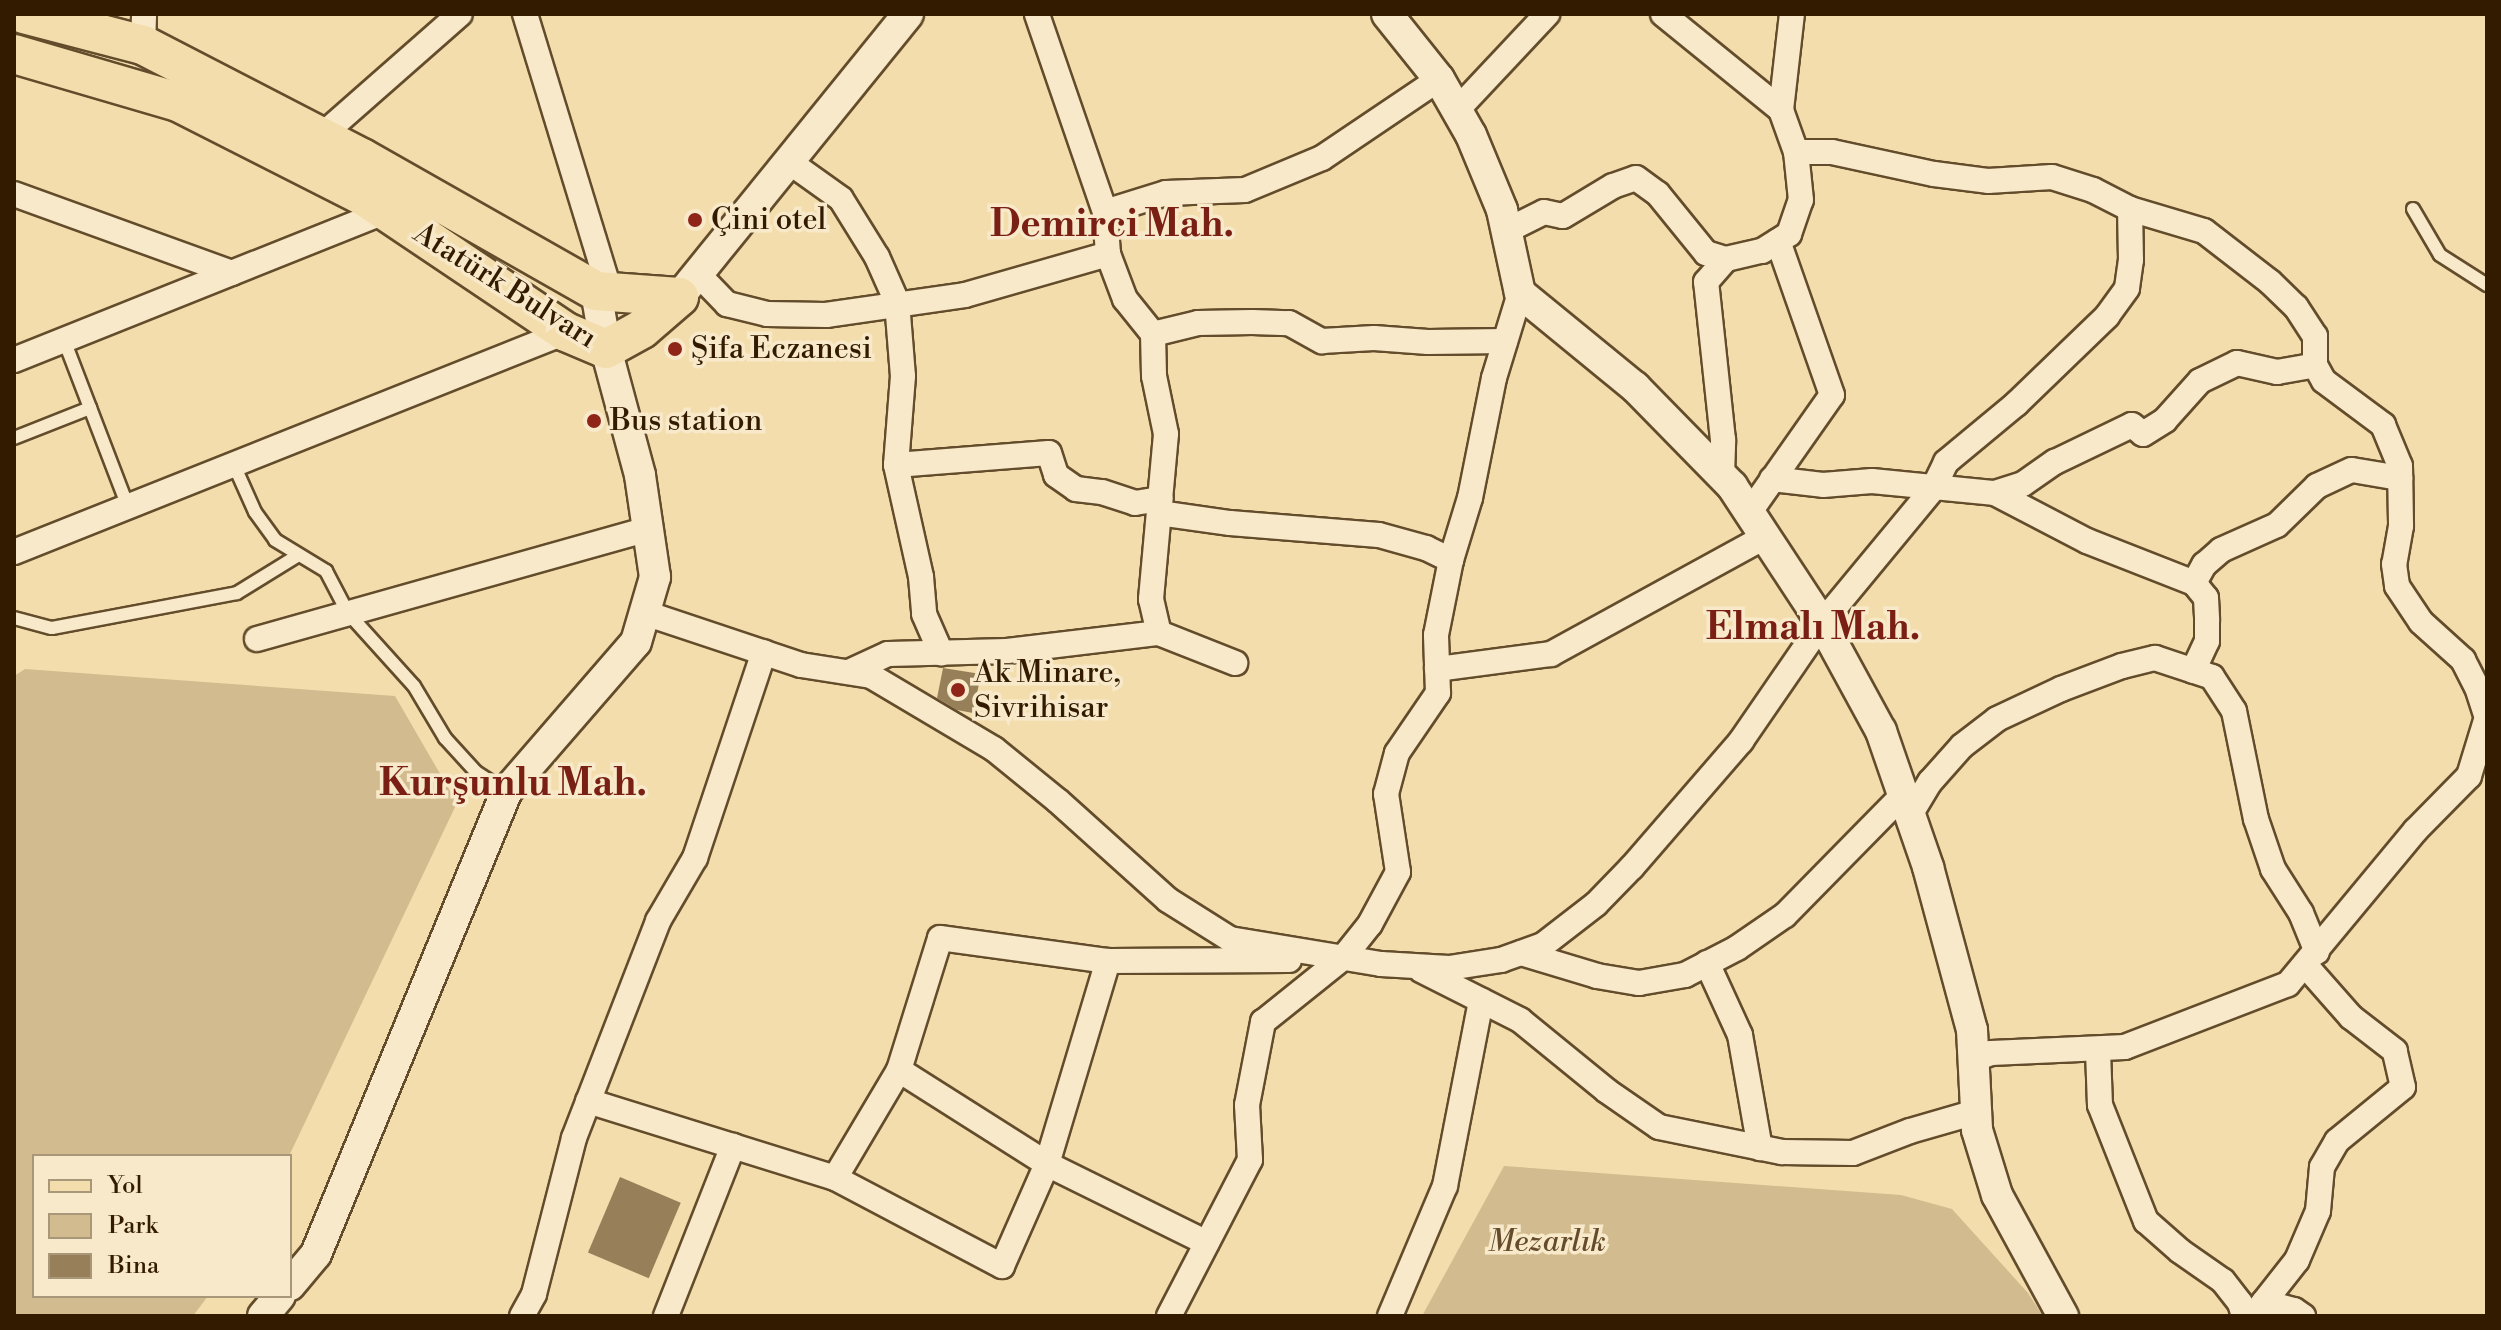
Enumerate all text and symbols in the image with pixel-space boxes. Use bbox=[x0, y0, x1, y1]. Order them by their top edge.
place label: Çini otel bbox=[711, 202, 826, 238]
district label: Demirci Mah. bbox=[990, 202, 1234, 248]
marker: Çini otel bbox=[686, 211, 704, 229]
street label: Atatürk Bulvarı bbox=[407, 215, 603, 357]
place label: Şifa Eczanesi bbox=[691, 331, 872, 367]
marker: Şifa Eczanesi bbox=[666, 340, 684, 358]
place label: Bus station bbox=[610, 403, 762, 439]
marker: Bus station bbox=[585, 412, 603, 430]
district label: Elmalı Mah. bbox=[1706, 605, 1920, 651]
place label: Ak Minare, Sivrihisar bbox=[974, 655, 1121, 726]
marker: Ak Minare, Sivrihisar bbox=[949, 681, 967, 699]
district label: Kurşunlu Mah. bbox=[379, 761, 647, 807]
legend bbox=[32, 1154, 292, 1298]
text: Yol bbox=[108, 1171, 143, 1201]
text: Park bbox=[108, 1211, 158, 1241]
park label: Mezarlık bbox=[1488, 1224, 1606, 1260]
text: Bina bbox=[108, 1251, 159, 1281]

